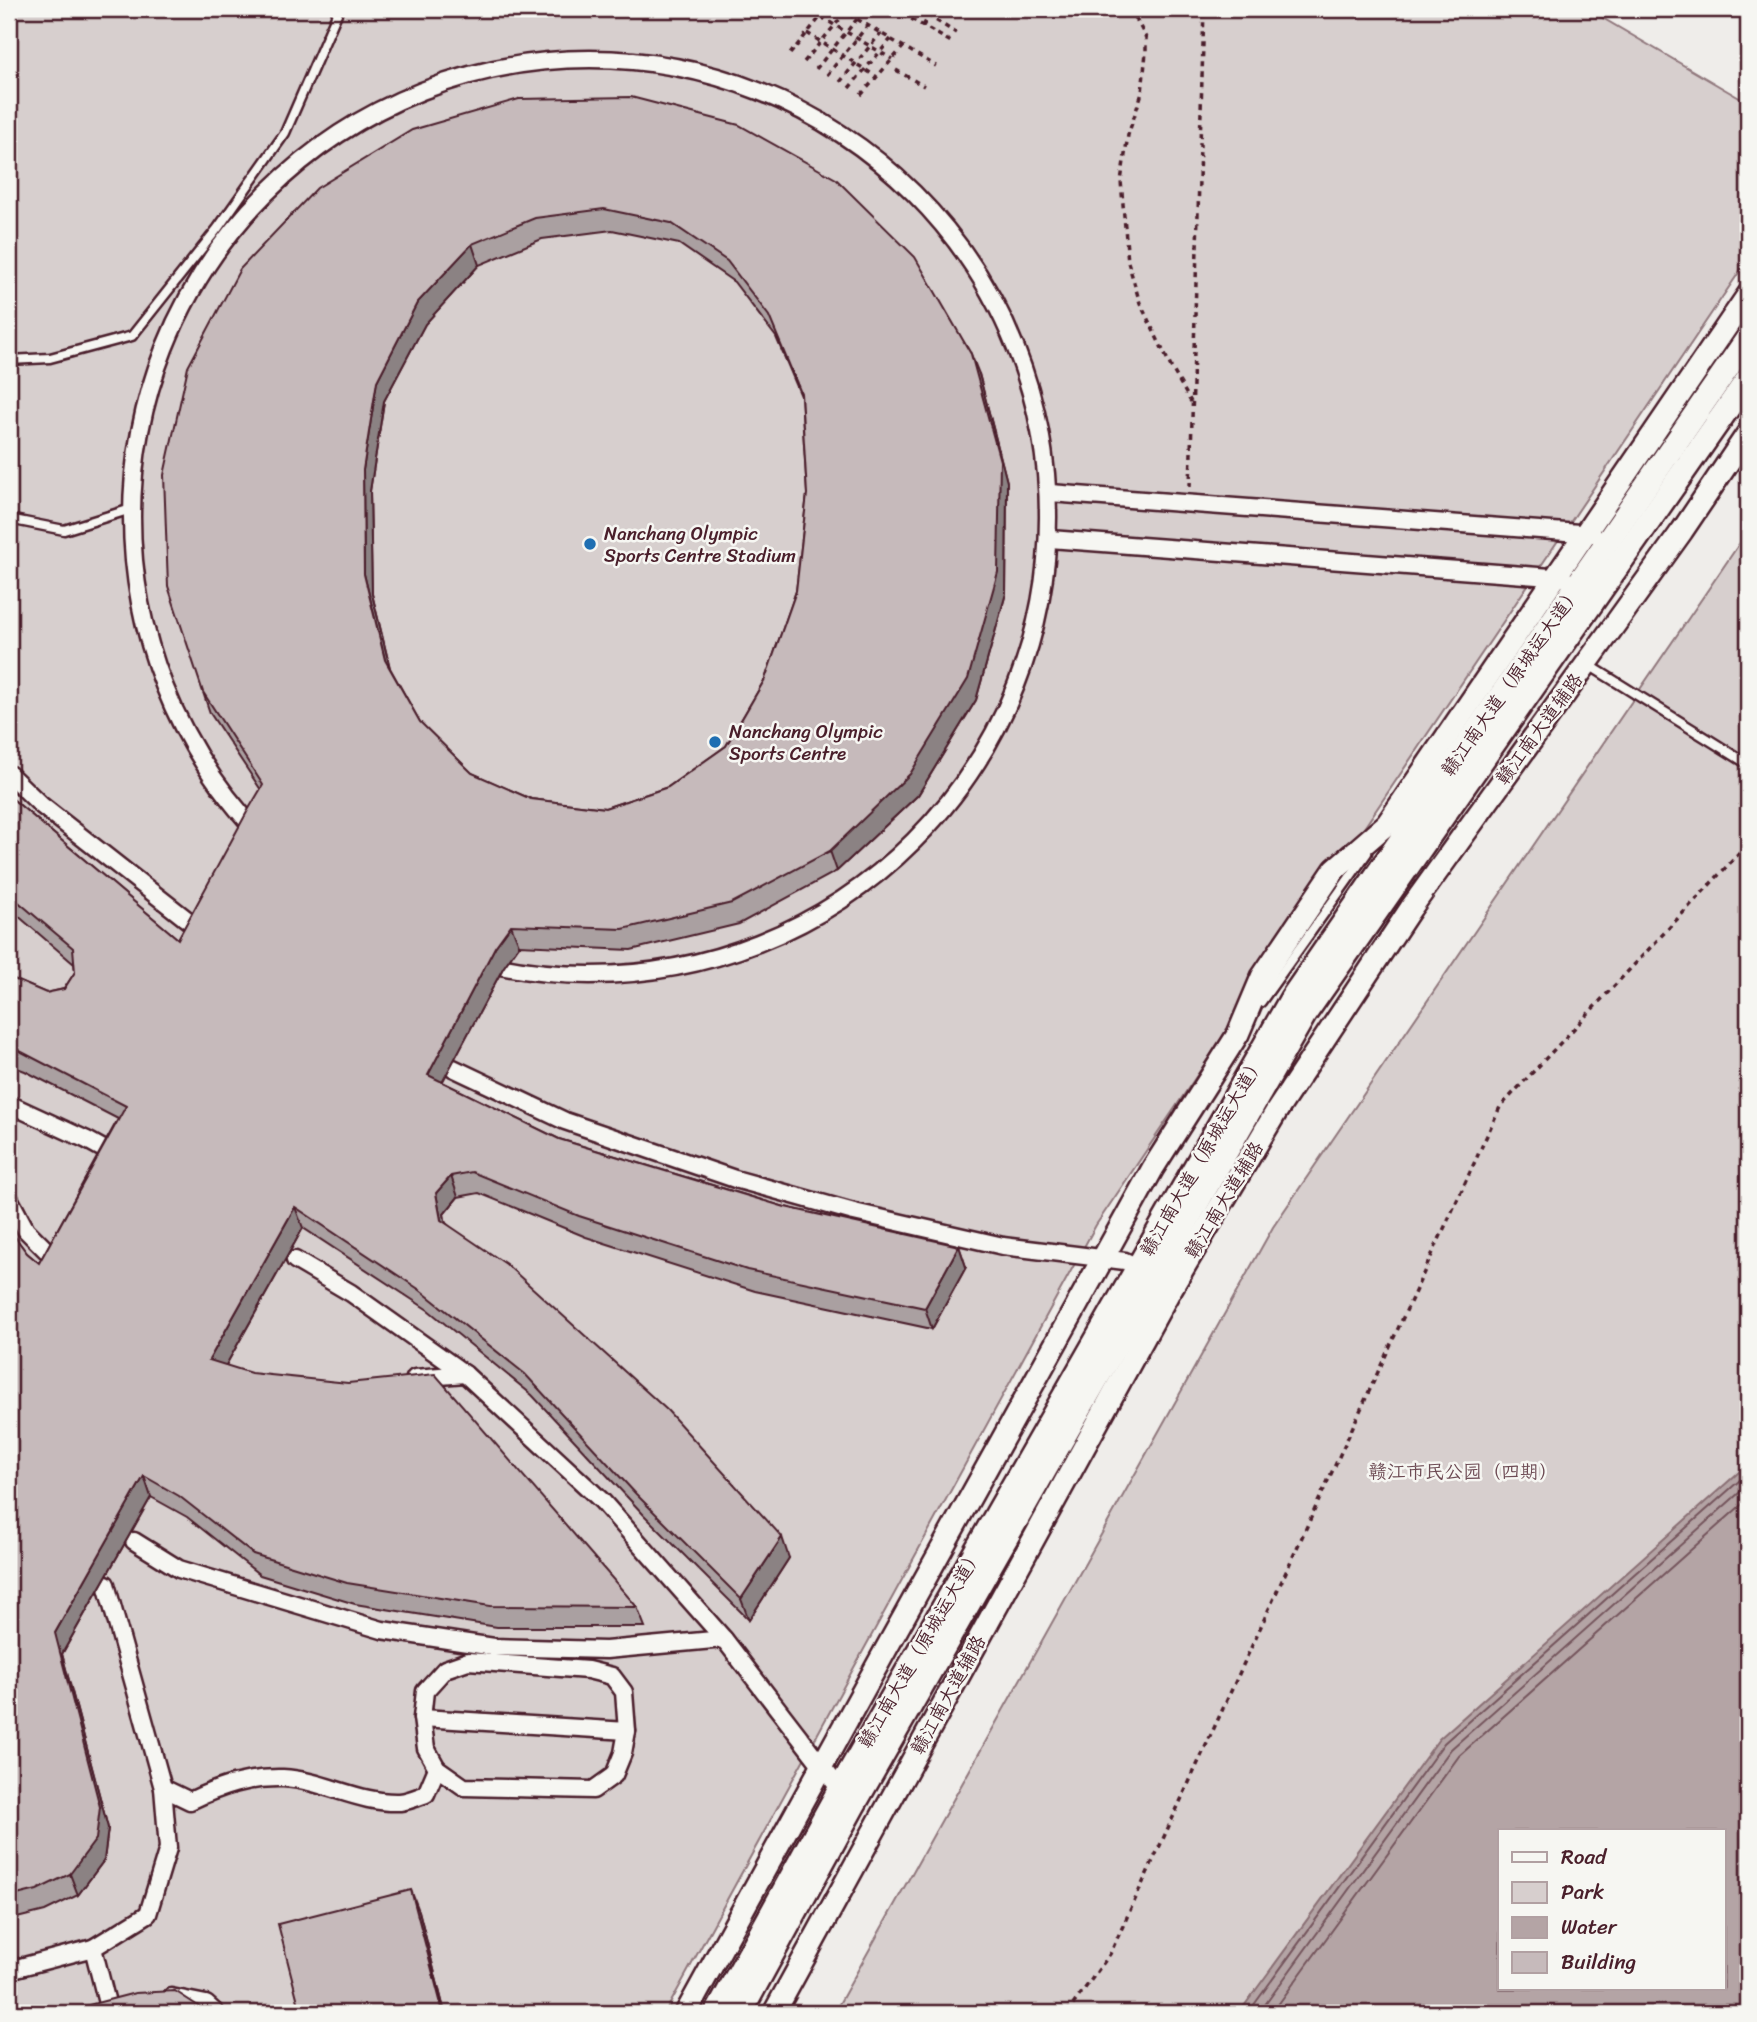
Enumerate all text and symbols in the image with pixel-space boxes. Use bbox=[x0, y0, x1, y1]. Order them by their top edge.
place label: Nanchang Olympic Sports Centre Stadium bbox=[604, 517, 796, 572]
marker: Nanchang Olympic Sports Centre Stadium bbox=[582, 536, 598, 552]
street label: 赣江南大道（原城运大道） bbox=[1432, 578, 1590, 784]
street label: 赣江南大道辅路 bbox=[1487, 665, 1591, 793]
place label: Nanchang Olympic Sports Centre bbox=[729, 715, 883, 770]
marker: Nanchang Olympic Sports Centre bbox=[707, 734, 723, 750]
street label: 赣江南大道（原城运大道） bbox=[1131, 1049, 1273, 1263]
street label: 赣江南大道辅路 bbox=[1176, 1134, 1272, 1266]
park label: 赣江市民公园（四期） bbox=[1368, 1455, 1558, 1488]
street label: 赣江南大道（原城运大道） bbox=[849, 1541, 991, 1755]
street label: 赣江南大道辅路 bbox=[901, 1629, 995, 1761]
legend bbox=[1498, 1829, 1726, 1990]
text: Road bbox=[1561, 1838, 1608, 1876]
text: Park bbox=[1561, 1873, 1604, 1911]
text: Water bbox=[1561, 1908, 1618, 1946]
text: Building bbox=[1561, 1943, 1637, 1981]

